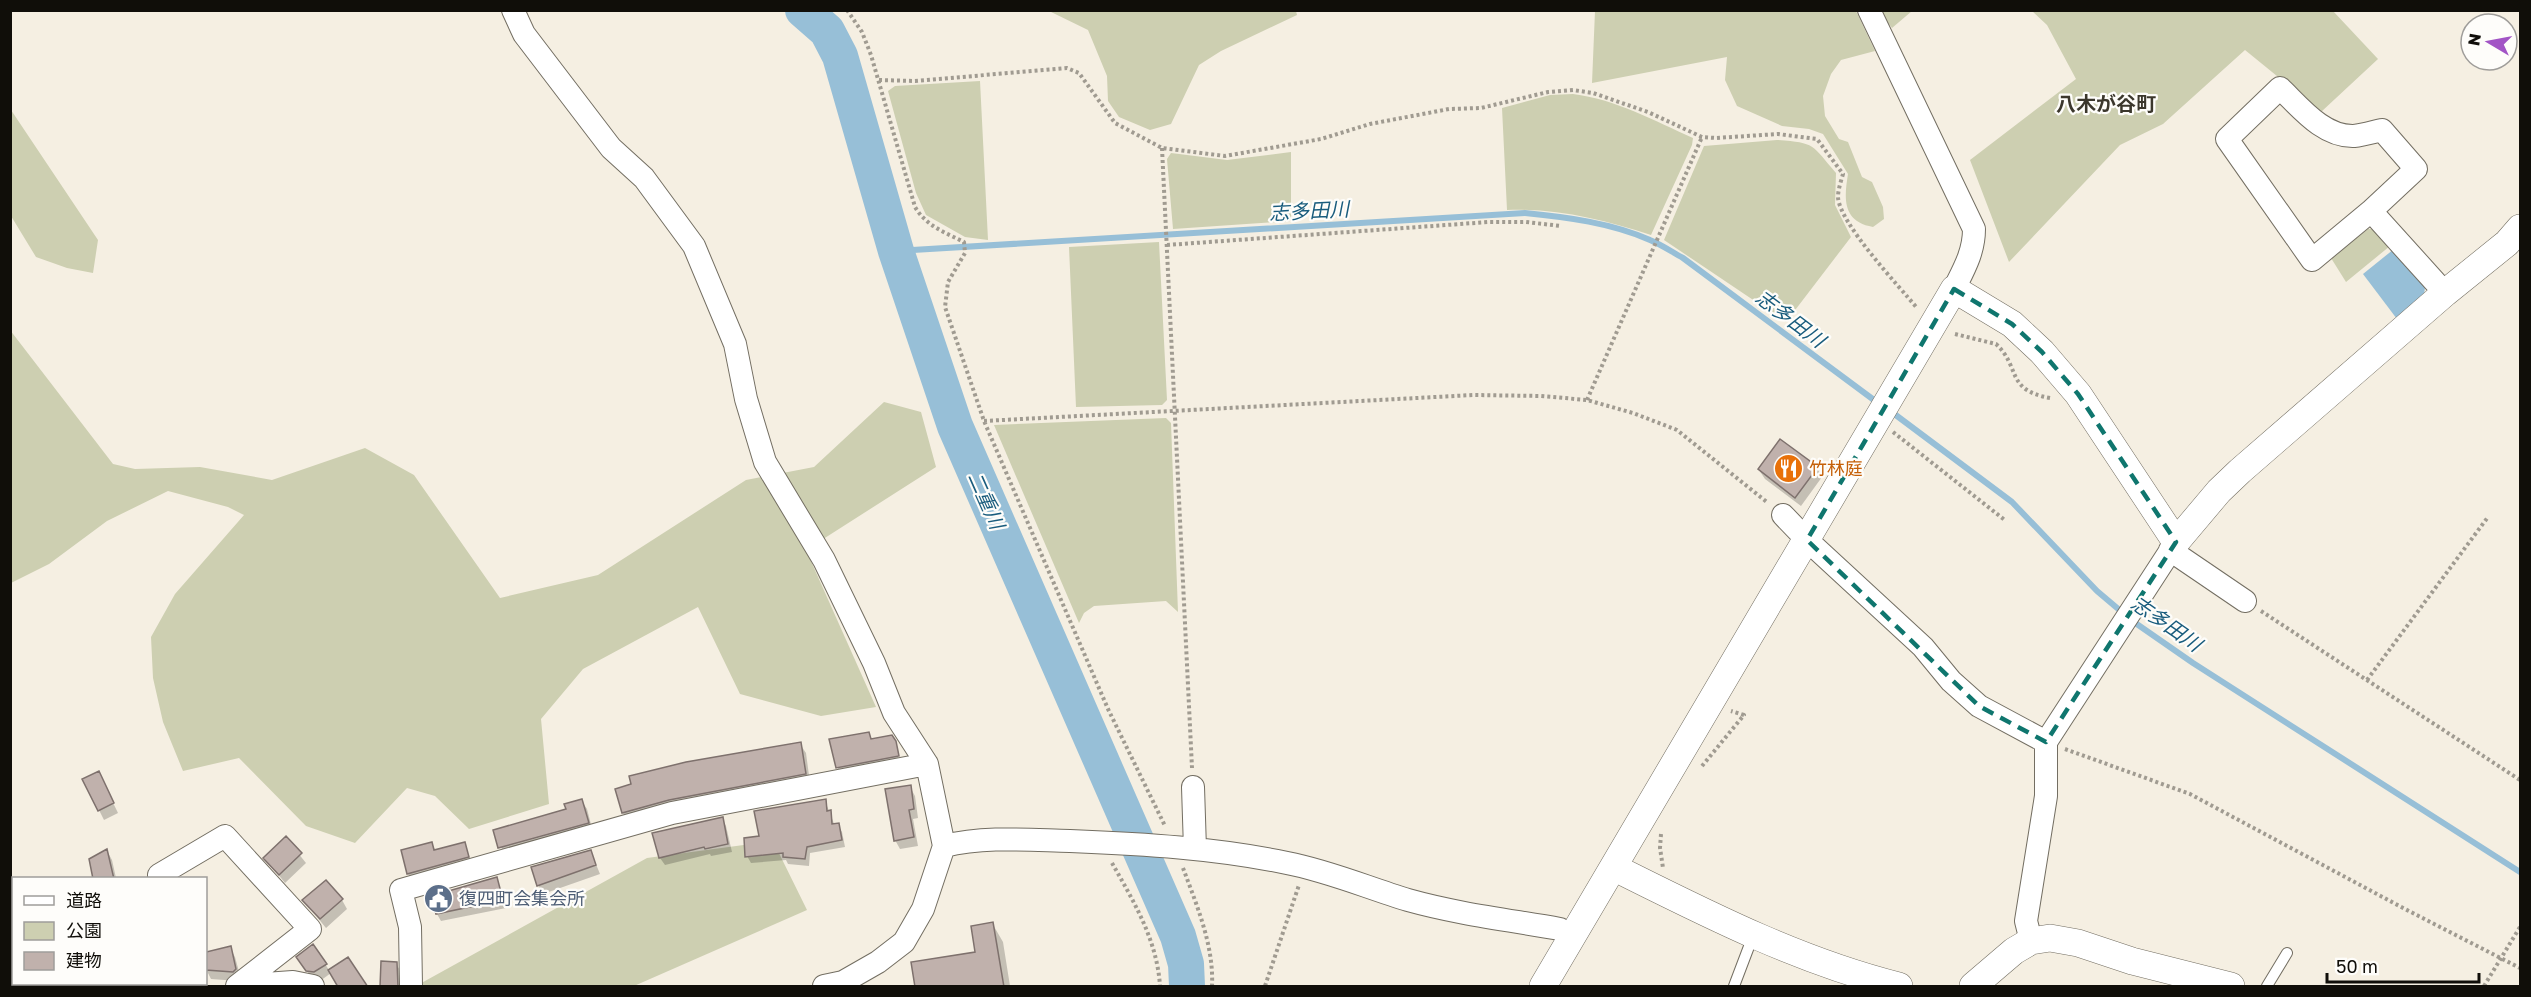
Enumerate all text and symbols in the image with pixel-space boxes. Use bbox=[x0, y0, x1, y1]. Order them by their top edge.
north arrow bbox=[2459, 12, 2519, 72]
text: N bbox=[2463, 32, 2485, 47]
district label: 八木が谷町 bbox=[2056, 91, 2156, 115]
water label: 志多田川 bbox=[1268, 196, 1352, 224]
water label: 志多田川 bbox=[1752, 284, 1832, 353]
restaurant icon: 竹林庭 bbox=[1772, 452, 1804, 484]
place label: 竹林庭 bbox=[1809, 457, 1863, 479]
water label: 二重川 bbox=[964, 468, 1011, 534]
water label: 志多田川 bbox=[2127, 590, 2208, 657]
legend bbox=[12, 877, 207, 985]
public building icon: 復四町会集会所 bbox=[422, 882, 454, 914]
place label: 復四町会集会所 bbox=[459, 887, 585, 909]
text: 道路 bbox=[66, 889, 102, 911]
text: 公園 bbox=[66, 919, 102, 941]
scale bar bbox=[2327, 946, 2478, 984]
text: 建物 bbox=[66, 949, 102, 971]
text: 50 m bbox=[2336, 955, 2378, 977]

